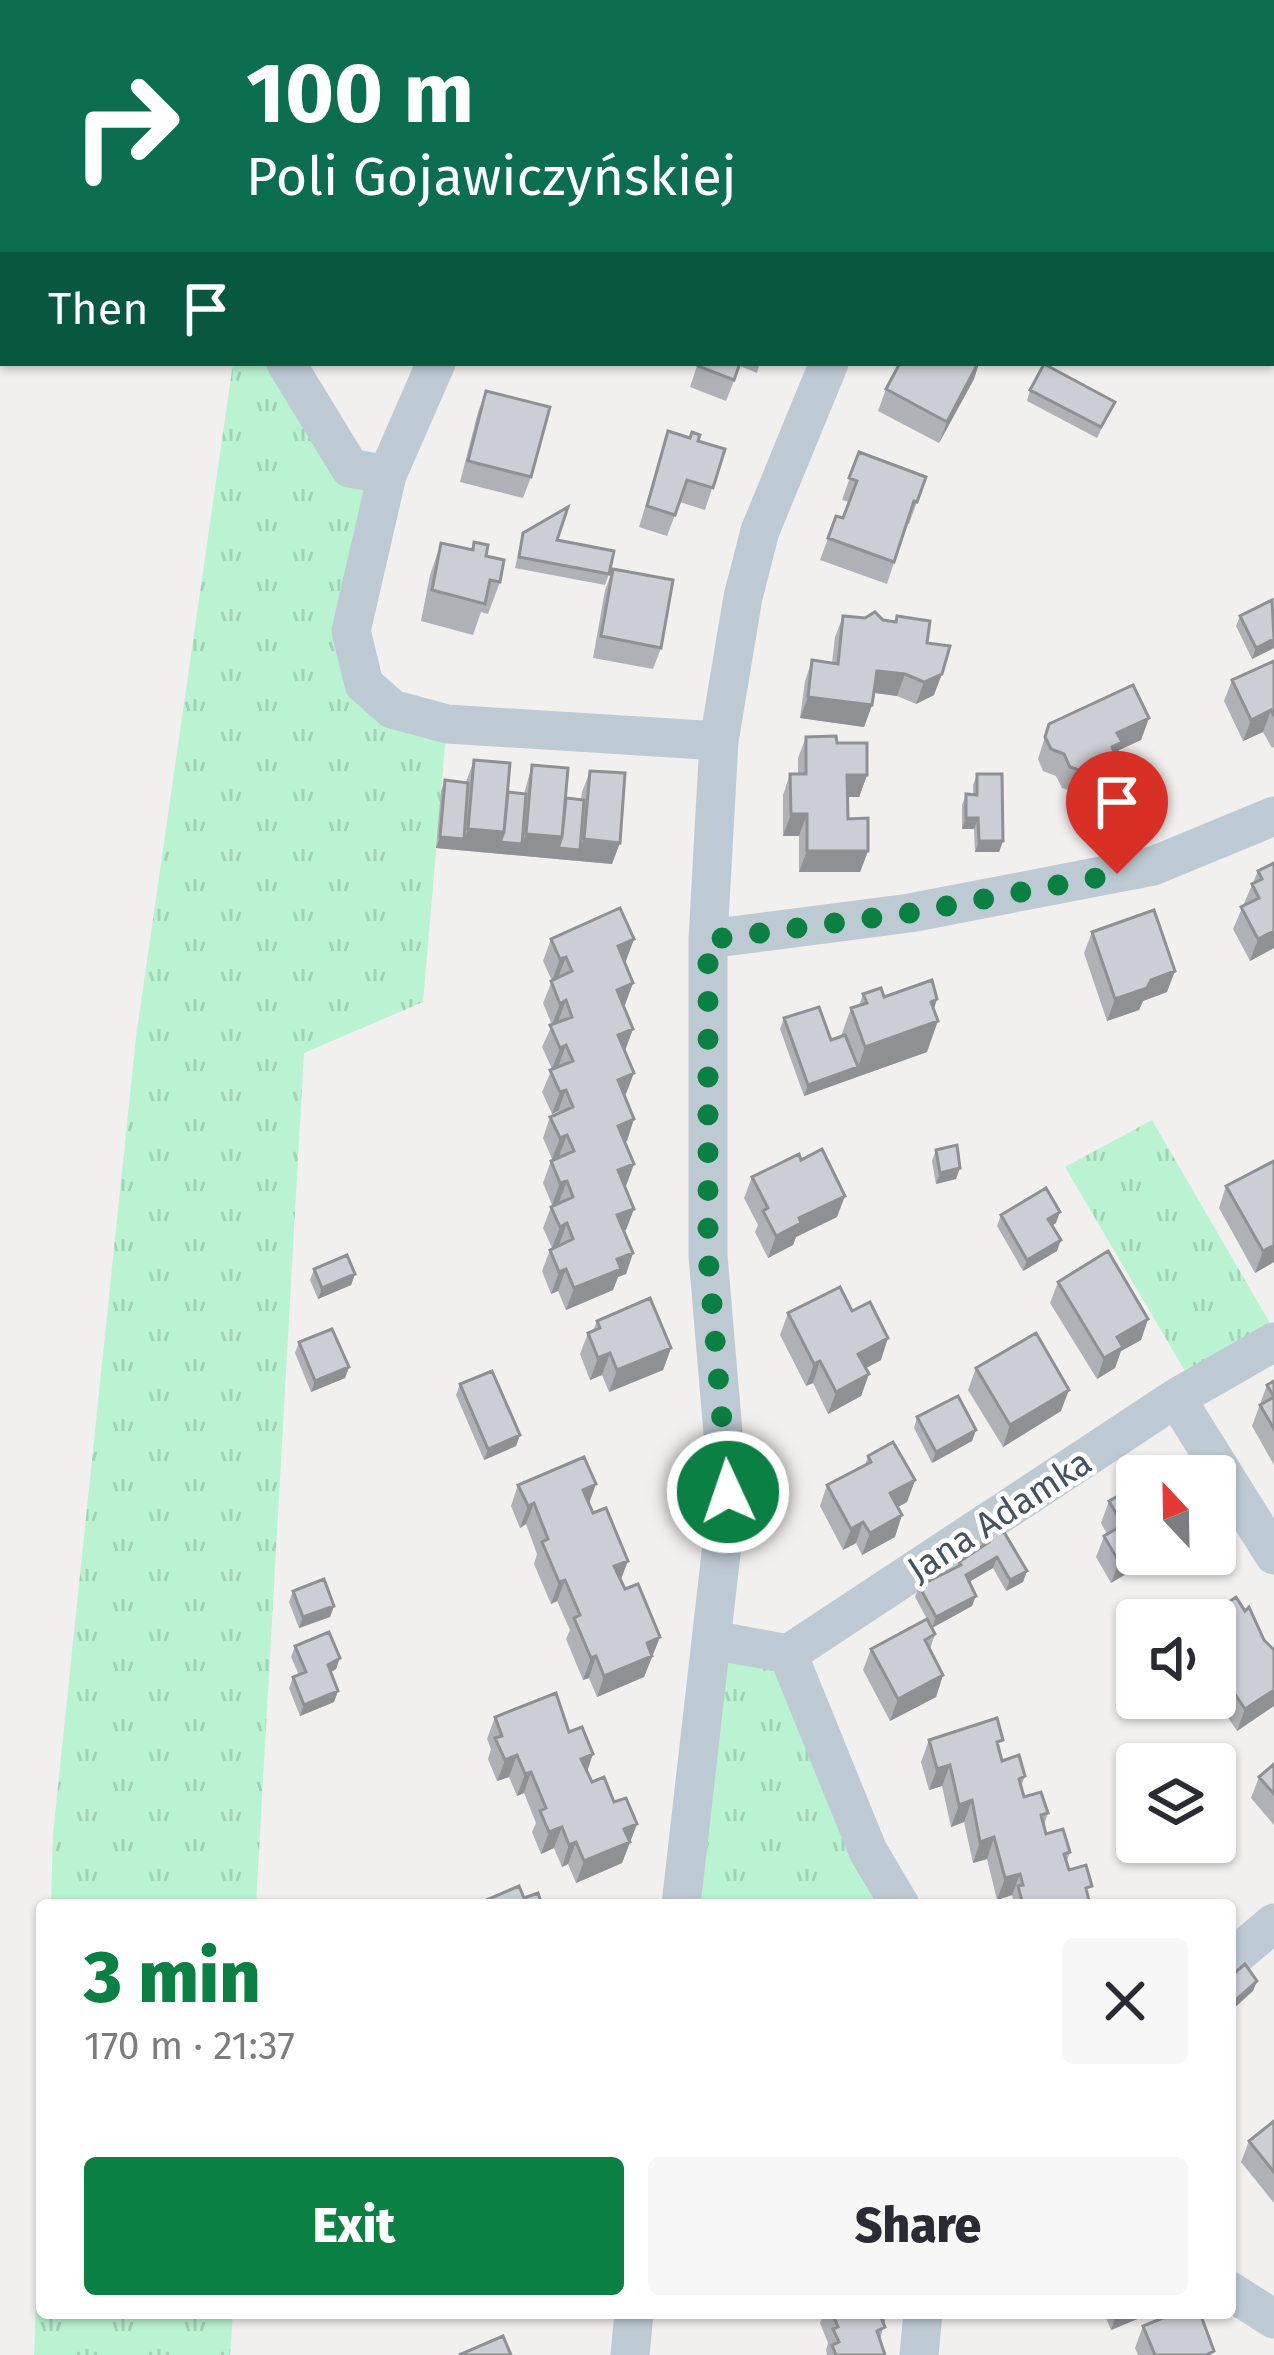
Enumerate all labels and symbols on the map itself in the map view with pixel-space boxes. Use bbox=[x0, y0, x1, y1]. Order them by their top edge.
pin bbox=[1066, 751, 1168, 874]
position arrow bbox=[665, 1429, 791, 1555]
street label: Jana Adamka bbox=[899, 1440, 1100, 1592]
north arrow bbox=[1116, 1455, 1236, 1575]

